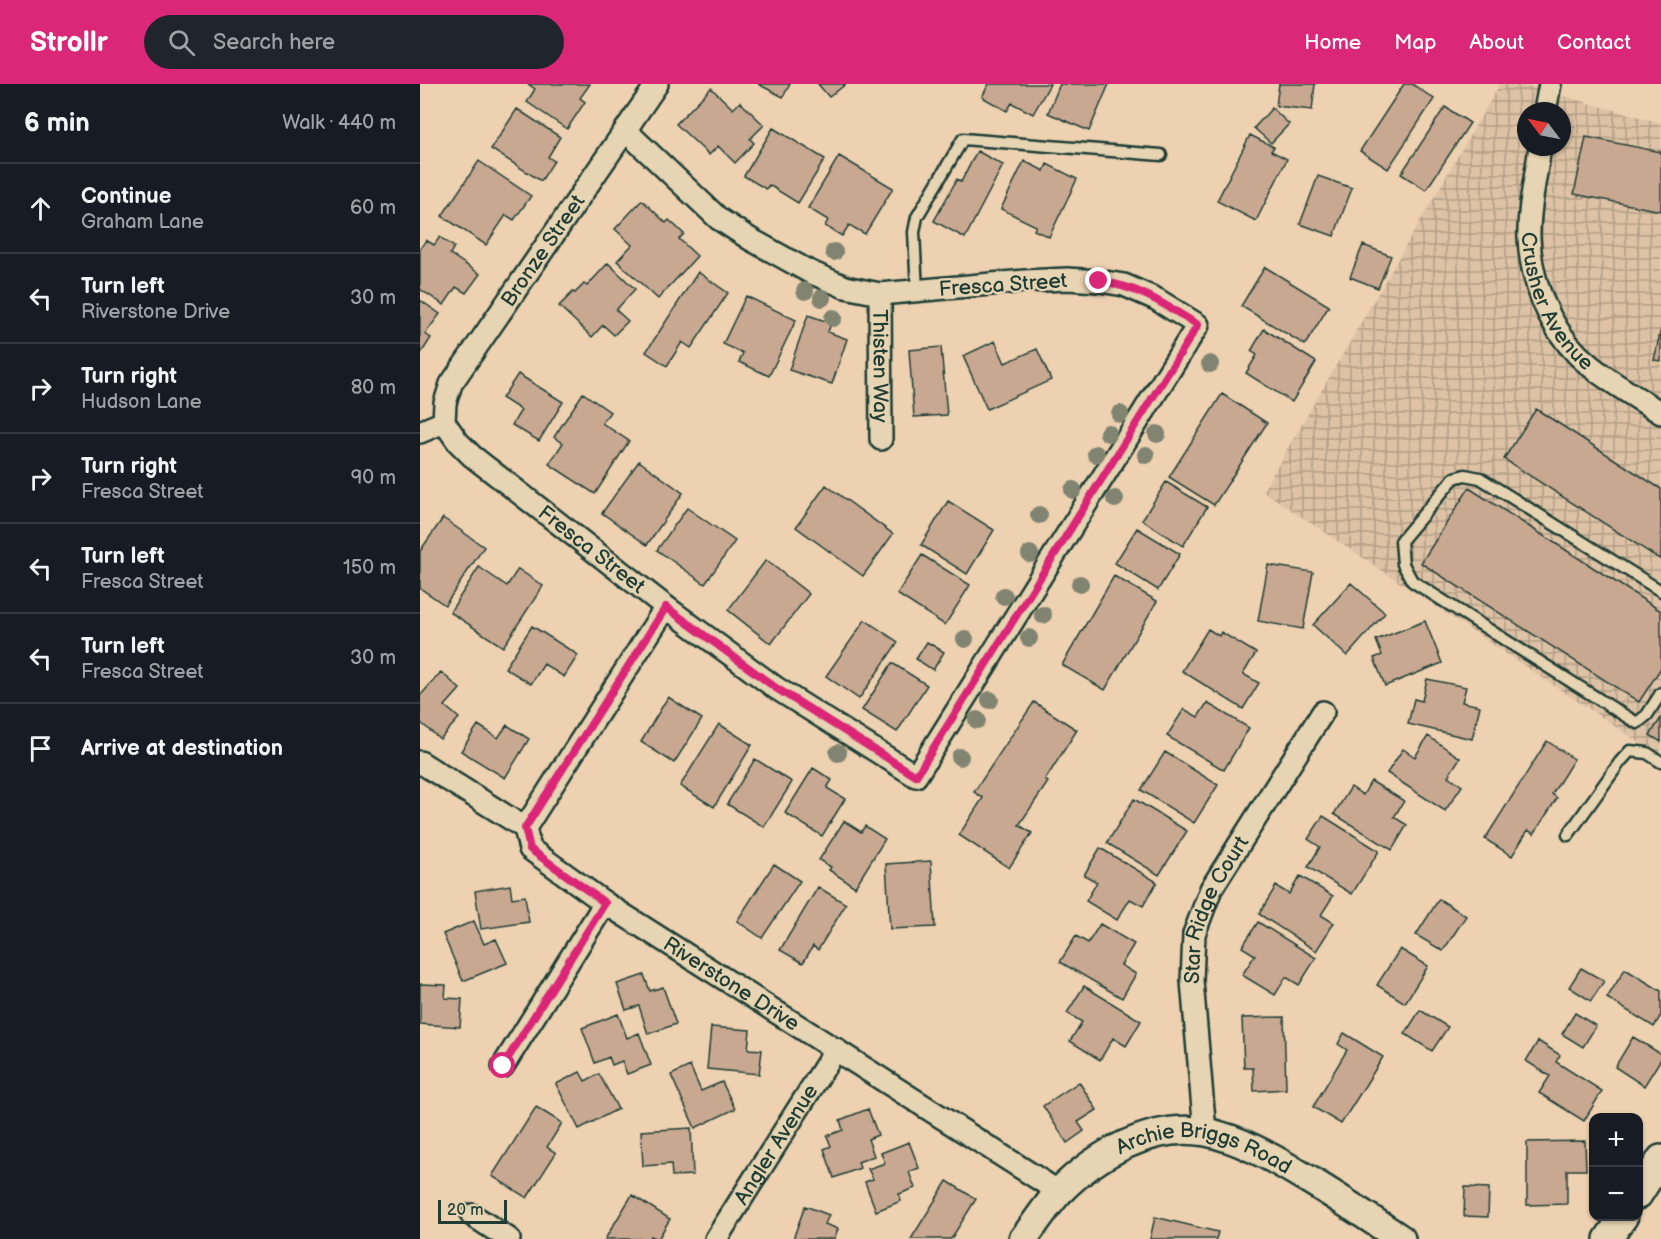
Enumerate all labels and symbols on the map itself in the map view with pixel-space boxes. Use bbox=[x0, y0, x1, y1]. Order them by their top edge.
north arrow bbox=[1517, 102, 1571, 156]
street label: Bronze Street bbox=[495, 189, 590, 311]
street label: Crusher Avenue bbox=[1516, 231, 1599, 376]
route end bbox=[1085, 267, 1111, 293]
street label: Fresca Street bbox=[938, 268, 1069, 302]
street label: Thisten Way bbox=[868, 309, 893, 423]
street label: Fresca Street bbox=[533, 500, 651, 599]
street label: Star Ridge Court bbox=[1179, 831, 1254, 984]
street label: Riverstone Drive bbox=[659, 931, 804, 1036]
route start bbox=[489, 1052, 515, 1078]
street label: Angler Avenue bbox=[728, 1079, 823, 1209]
street label: Archie Briggs Road bbox=[1112, 1118, 1296, 1179]
scale bar bbox=[438, 1197, 507, 1224]

